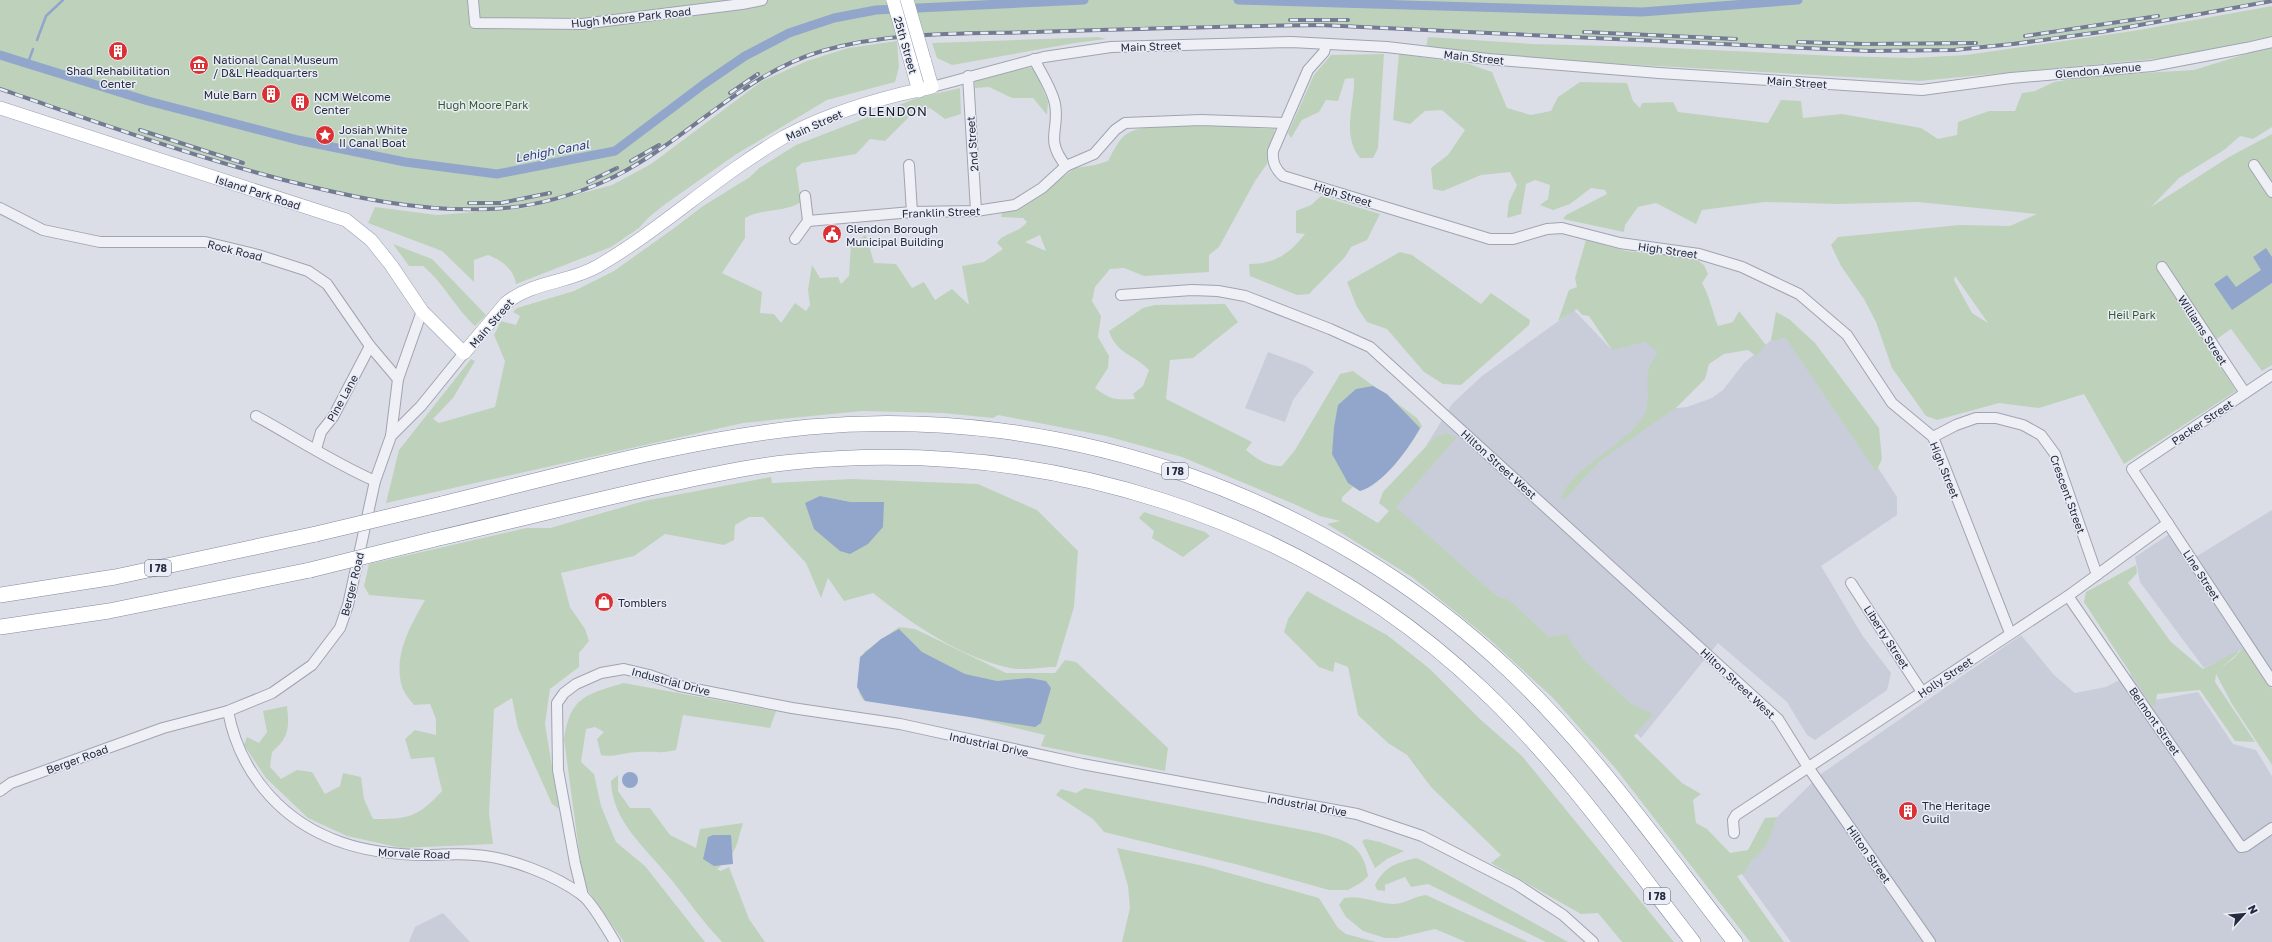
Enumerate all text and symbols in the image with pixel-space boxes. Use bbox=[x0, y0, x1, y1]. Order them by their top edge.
street label: Hugh Moore Park Road bbox=[570, 4, 692, 30]
street label: 25th Street bbox=[892, 15, 920, 75]
street label: Main Street bbox=[1120, 38, 1182, 54]
building icon: Shad Rehabilitation Center bbox=[107, 40, 129, 62]
street label: Main Street bbox=[1443, 47, 1505, 67]
place label: National Canal Museum / D&L Headquarters bbox=[213, 53, 338, 79]
museum icon: National Canal Museum / D&L Headquarters bbox=[188, 54, 210, 76]
street label: Glendon Avenue bbox=[2055, 60, 2141, 80]
place label: Shad Rehabilitation Center bbox=[66, 64, 170, 90]
street label: Main Street bbox=[1766, 73, 1828, 91]
building icon: Mule Barn bbox=[260, 83, 282, 105]
place label: Mule Barn bbox=[204, 88, 257, 101]
place label: NCM Welcome Center bbox=[314, 90, 391, 116]
building icon: NCM Welcome Center bbox=[289, 91, 311, 113]
park label: Hugh Moore Park bbox=[437, 98, 529, 111]
district label: GLENDON bbox=[858, 103, 928, 119]
street label: Main Street bbox=[784, 107, 844, 143]
street label: 2nd Street bbox=[964, 116, 980, 172]
place label: Josiah White II Canal Boat bbox=[339, 123, 407, 149]
place icon: Josiah White II Canal Boat bbox=[314, 124, 336, 146]
water label: Lehigh Canal bbox=[514, 136, 591, 166]
street label: Island Park Road bbox=[214, 172, 302, 212]
street label: High Street bbox=[1312, 179, 1374, 209]
street label: Franklin Street bbox=[902, 204, 980, 220]
place label: Glendon Borough Municipal Building bbox=[846, 222, 944, 248]
public building icon: Glendon Borough Municipal Building bbox=[821, 223, 843, 245]
street label: Rock Road bbox=[206, 237, 264, 263]
street label: High Street bbox=[1637, 239, 1699, 261]
street label: Williams Street bbox=[2176, 293, 2230, 367]
street label: Main Street bbox=[466, 296, 516, 350]
park label: Heil Park bbox=[2108, 308, 2156, 321]
street label: Pine Lane bbox=[324, 372, 360, 424]
street label: Packer Street bbox=[2169, 397, 2235, 447]
street label: Hilton Street West bbox=[1459, 427, 1539, 501]
street label: High Street bbox=[1928, 440, 1962, 500]
street label: Crescent Street bbox=[2048, 453, 2088, 535]
road number: I 78 bbox=[1162, 463, 1188, 479]
street label: Line Street bbox=[2181, 547, 2223, 603]
street label: Berger Road bbox=[338, 551, 366, 617]
road number: I 78 bbox=[145, 560, 171, 576]
shop icon: Tomblers bbox=[593, 591, 615, 613]
place label: Tomblers bbox=[618, 596, 667, 609]
street label: Liberty Street bbox=[1862, 603, 1912, 671]
street label: Hilton Street West bbox=[1698, 645, 1778, 721]
street label: Holly Street bbox=[1915, 654, 1975, 700]
street label: Industrial Drive bbox=[630, 664, 712, 698]
street label: Belmont Street bbox=[2127, 685, 2183, 757]
street label: Industrial Drive bbox=[948, 729, 1030, 759]
street label: Berger Road bbox=[44, 742, 110, 776]
street label: Industrial Drive bbox=[1266, 792, 1348, 818]
place label: The Heritage Guild bbox=[1922, 799, 1990, 825]
building icon: The Heritage Guild bbox=[1897, 800, 1919, 822]
street label: Hilton Street bbox=[1844, 823, 1894, 885]
street label: Morvale Road bbox=[378, 845, 450, 861]
road number: I 78 bbox=[1644, 888, 1670, 904]
north arrow bbox=[2224, 894, 2264, 934]
text: N bbox=[2246, 903, 2261, 916]

